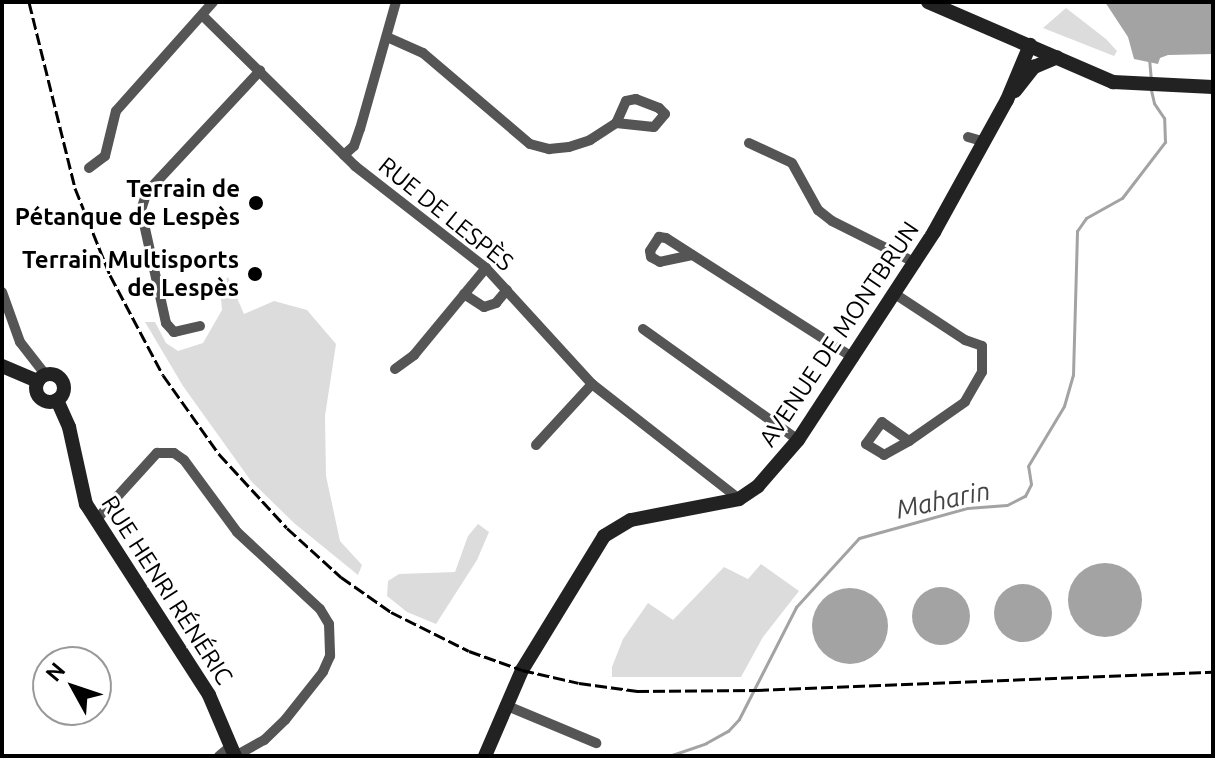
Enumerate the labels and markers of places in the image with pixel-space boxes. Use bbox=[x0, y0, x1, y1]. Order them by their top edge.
place label: Terrain de Pétanque de Lespès bbox=[15, 175, 240, 231]
marker: Terrain de Pétanque de Lespès bbox=[247, 194, 265, 212]
place label: Terrain Multisports de Lespès bbox=[22, 246, 239, 302]
marker: Terrain Multisports de Lespès bbox=[246, 265, 264, 283]

